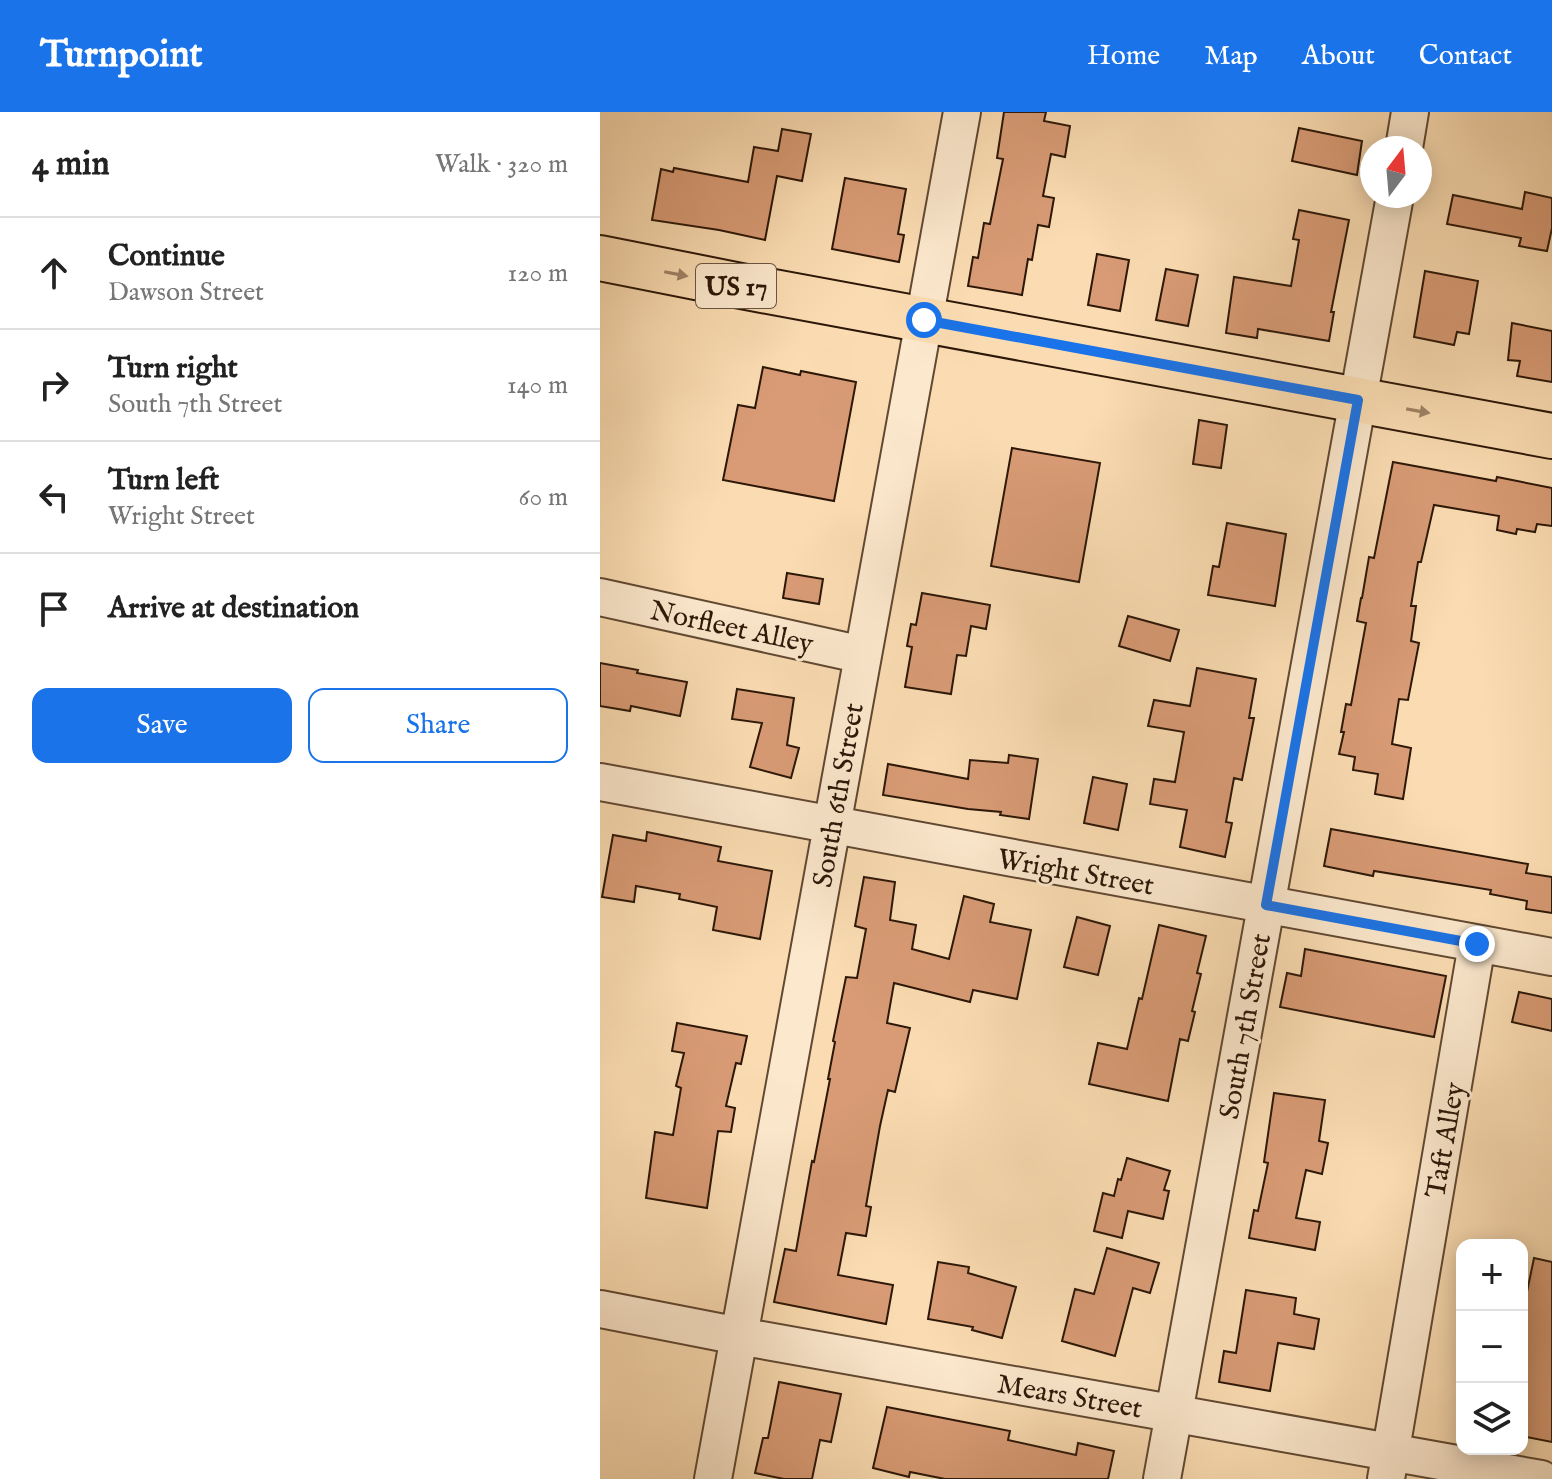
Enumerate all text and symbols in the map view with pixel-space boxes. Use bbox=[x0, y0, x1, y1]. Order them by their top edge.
text: Turnpoint bbox=[40, 32, 203, 80]
text: Home bbox=[1087, 39, 1160, 74]
text: Map bbox=[1204, 39, 1258, 74]
text: About bbox=[1302, 39, 1375, 74]
text: Contact bbox=[1419, 39, 1512, 74]
north arrow bbox=[1360, 136, 1432, 208]
text: 4 min bbox=[32, 143, 110, 186]
text: Walk · 320 m bbox=[435, 148, 568, 181]
text: Continue bbox=[108, 238, 225, 276]
icon: ahead bbox=[32, 251, 76, 295]
text: 120 m bbox=[508, 257, 568, 290]
road number: US 17 bbox=[696, 264, 776, 308]
one-way arrow bbox=[664, 268, 689, 280]
text: Dawson Street bbox=[108, 276, 264, 309]
route start bbox=[906, 302, 942, 338]
text: Turn right bbox=[108, 350, 238, 388]
icon: right bbox=[32, 363, 76, 407]
text: 140 m bbox=[507, 369, 568, 402]
text: South 7th Street bbox=[108, 388, 282, 421]
one-way arrow bbox=[1406, 406, 1431, 418]
text: Turn left bbox=[108, 462, 219, 500]
icon: left bbox=[32, 475, 76, 519]
text: 60 m bbox=[519, 481, 568, 514]
text: Wright Street bbox=[108, 500, 255, 533]
icon: arrive bbox=[32, 587, 76, 631]
text: Arrive at destination bbox=[108, 590, 359, 628]
street label: Norfleet Alley bbox=[647, 594, 817, 663]
button: Save bbox=[32, 688, 292, 763]
button: Share bbox=[308, 688, 568, 763]
street label: South 6th Street bbox=[806, 700, 873, 890]
street label: Wright Street bbox=[995, 842, 1157, 905]
route end bbox=[1459, 926, 1495, 962]
street label: South 7th Street bbox=[1213, 931, 1280, 1122]
street label: Taft Alley bbox=[1419, 1080, 1474, 1201]
map controls bbox=[1456, 1239, 1528, 1455]
button: + bbox=[1456, 1239, 1528, 1311]
button: − bbox=[1456, 1311, 1528, 1383]
street label: Mears Street bbox=[994, 1367, 1145, 1428]
button: layers bbox=[1456, 1383, 1528, 1455]

